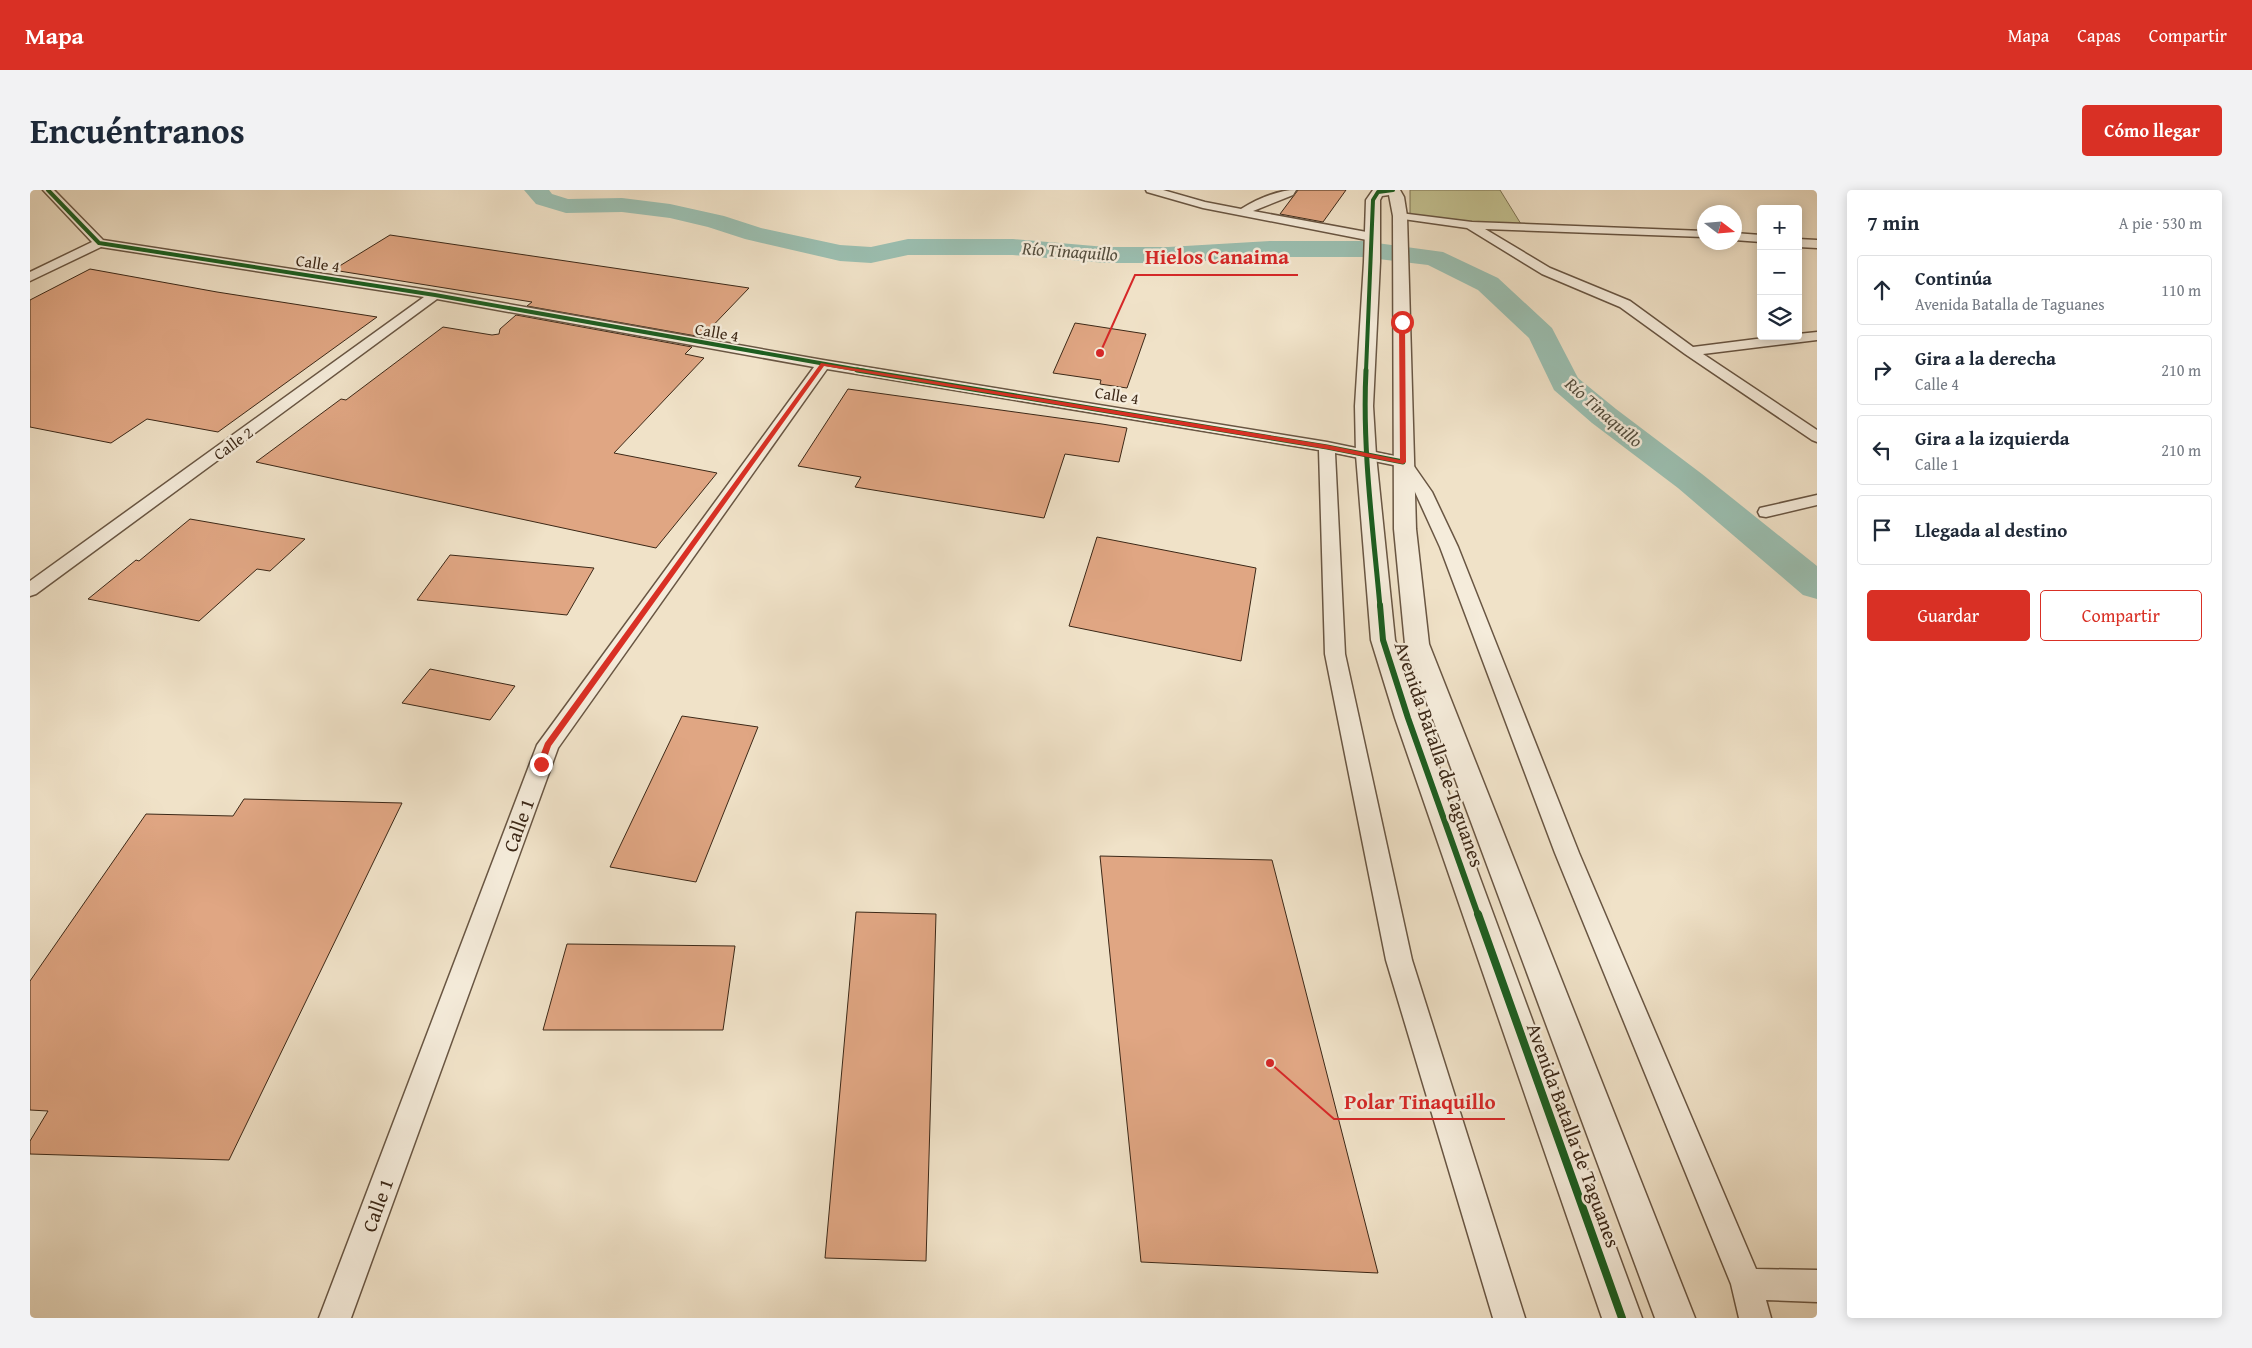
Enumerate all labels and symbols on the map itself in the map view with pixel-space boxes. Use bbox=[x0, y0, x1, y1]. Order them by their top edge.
north arrow bbox=[1697, 205, 1742, 250]
water label: Río Tinaquillo bbox=[1020, 234, 1119, 268]
callout: Hielos Canaima bbox=[1135, 239, 1298, 275]
text: Hielos Canaima bbox=[1145, 241, 1289, 272]
street label: Calle 4 bbox=[294, 248, 342, 278]
route start bbox=[1391, 311, 1414, 334]
street label: Calle 4 bbox=[693, 316, 741, 348]
water label: Río Tinaquillo bbox=[1558, 370, 1649, 454]
street label: Calle 4 bbox=[1093, 380, 1141, 410]
street label: Calle 2 bbox=[208, 420, 258, 466]
street label: Avenida Batalla de Taguanes bbox=[1388, 637, 1492, 871]
route end bbox=[530, 753, 553, 776]
street label: Calle 1 bbox=[495, 794, 541, 856]
street label: Avenida Batalla de Taguanes bbox=[1520, 1019, 1628, 1251]
callout: Polar Tinaquillo bbox=[1334, 1083, 1505, 1119]
text: Polar Tinaquillo bbox=[1344, 1086, 1496, 1117]
street label: Calle 1 bbox=[354, 1174, 400, 1236]

